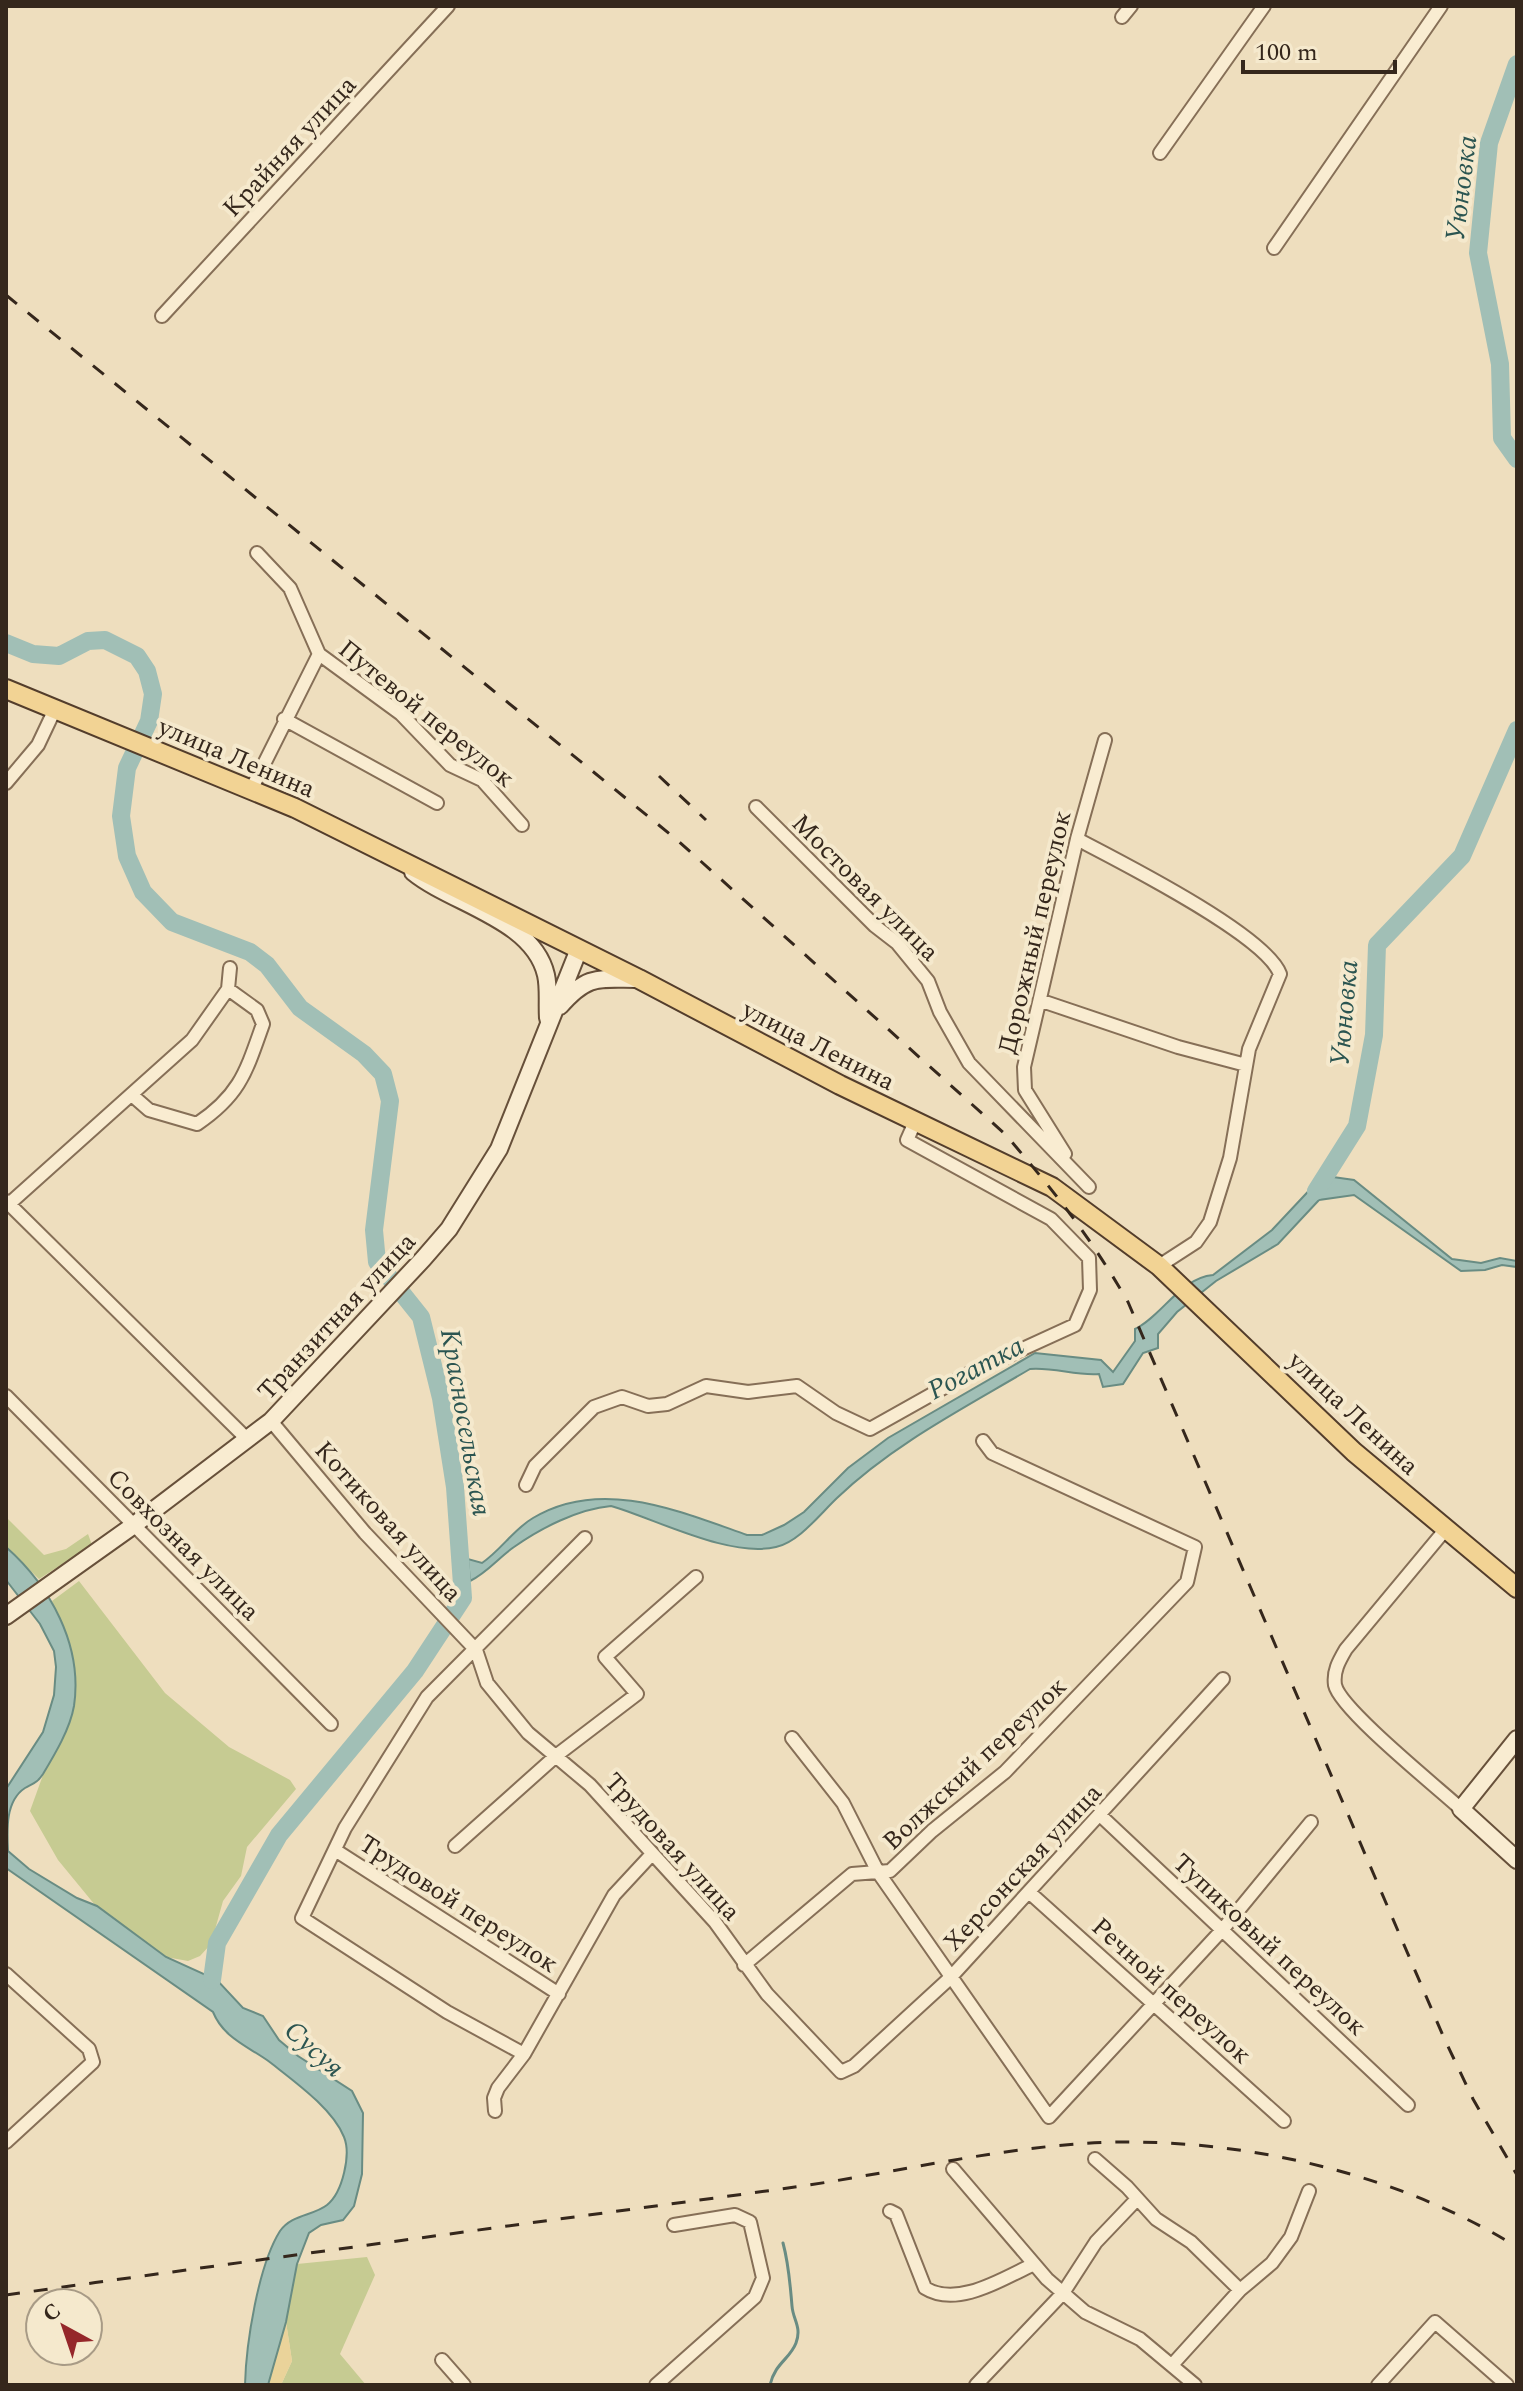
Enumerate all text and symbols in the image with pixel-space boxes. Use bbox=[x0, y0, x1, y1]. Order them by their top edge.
scale bar bbox=[1243, 24, 1395, 74]
text: 100 m bbox=[1255, 35, 1318, 71]
street label: Крайняя улица bbox=[213, 66, 367, 227]
water label: Уюновка bbox=[1434, 133, 1489, 244]
street label: Путевой переулок bbox=[329, 630, 523, 798]
street label: улица Ленина bbox=[151, 706, 322, 809]
street label: Мостовая улица bbox=[782, 805, 949, 971]
street label: Дорожный переулок bbox=[988, 807, 1082, 1058]
water label: Уюновка bbox=[1318, 958, 1371, 1068]
street label: улица Ленина bbox=[734, 990, 902, 1102]
street label: Транзитная улица bbox=[248, 1223, 426, 1410]
water label: Красносельская bbox=[428, 1325, 503, 1519]
water label: Рогатка bbox=[920, 1325, 1032, 1412]
street label: улица Ленина bbox=[1278, 1341, 1428, 1486]
street label: Котиковая улица bbox=[305, 1432, 472, 1612]
street label: Совхозная улица bbox=[97, 1459, 269, 1631]
street label: Волжский переулок bbox=[873, 1667, 1076, 1860]
street label: Трудовая улица bbox=[594, 1763, 750, 1930]
street label: Херсонская улица bbox=[934, 1774, 1112, 1961]
street label: Трудовой переулок bbox=[351, 1824, 566, 1984]
street label: Тупиковый переулок bbox=[1163, 1844, 1376, 2046]
street label: Речной переулок bbox=[1082, 1908, 1260, 2074]
water label: Сусуя bbox=[274, 2010, 354, 2088]
north arrow bbox=[24, 2287, 104, 2367]
text: С bbox=[36, 2295, 69, 2330]

